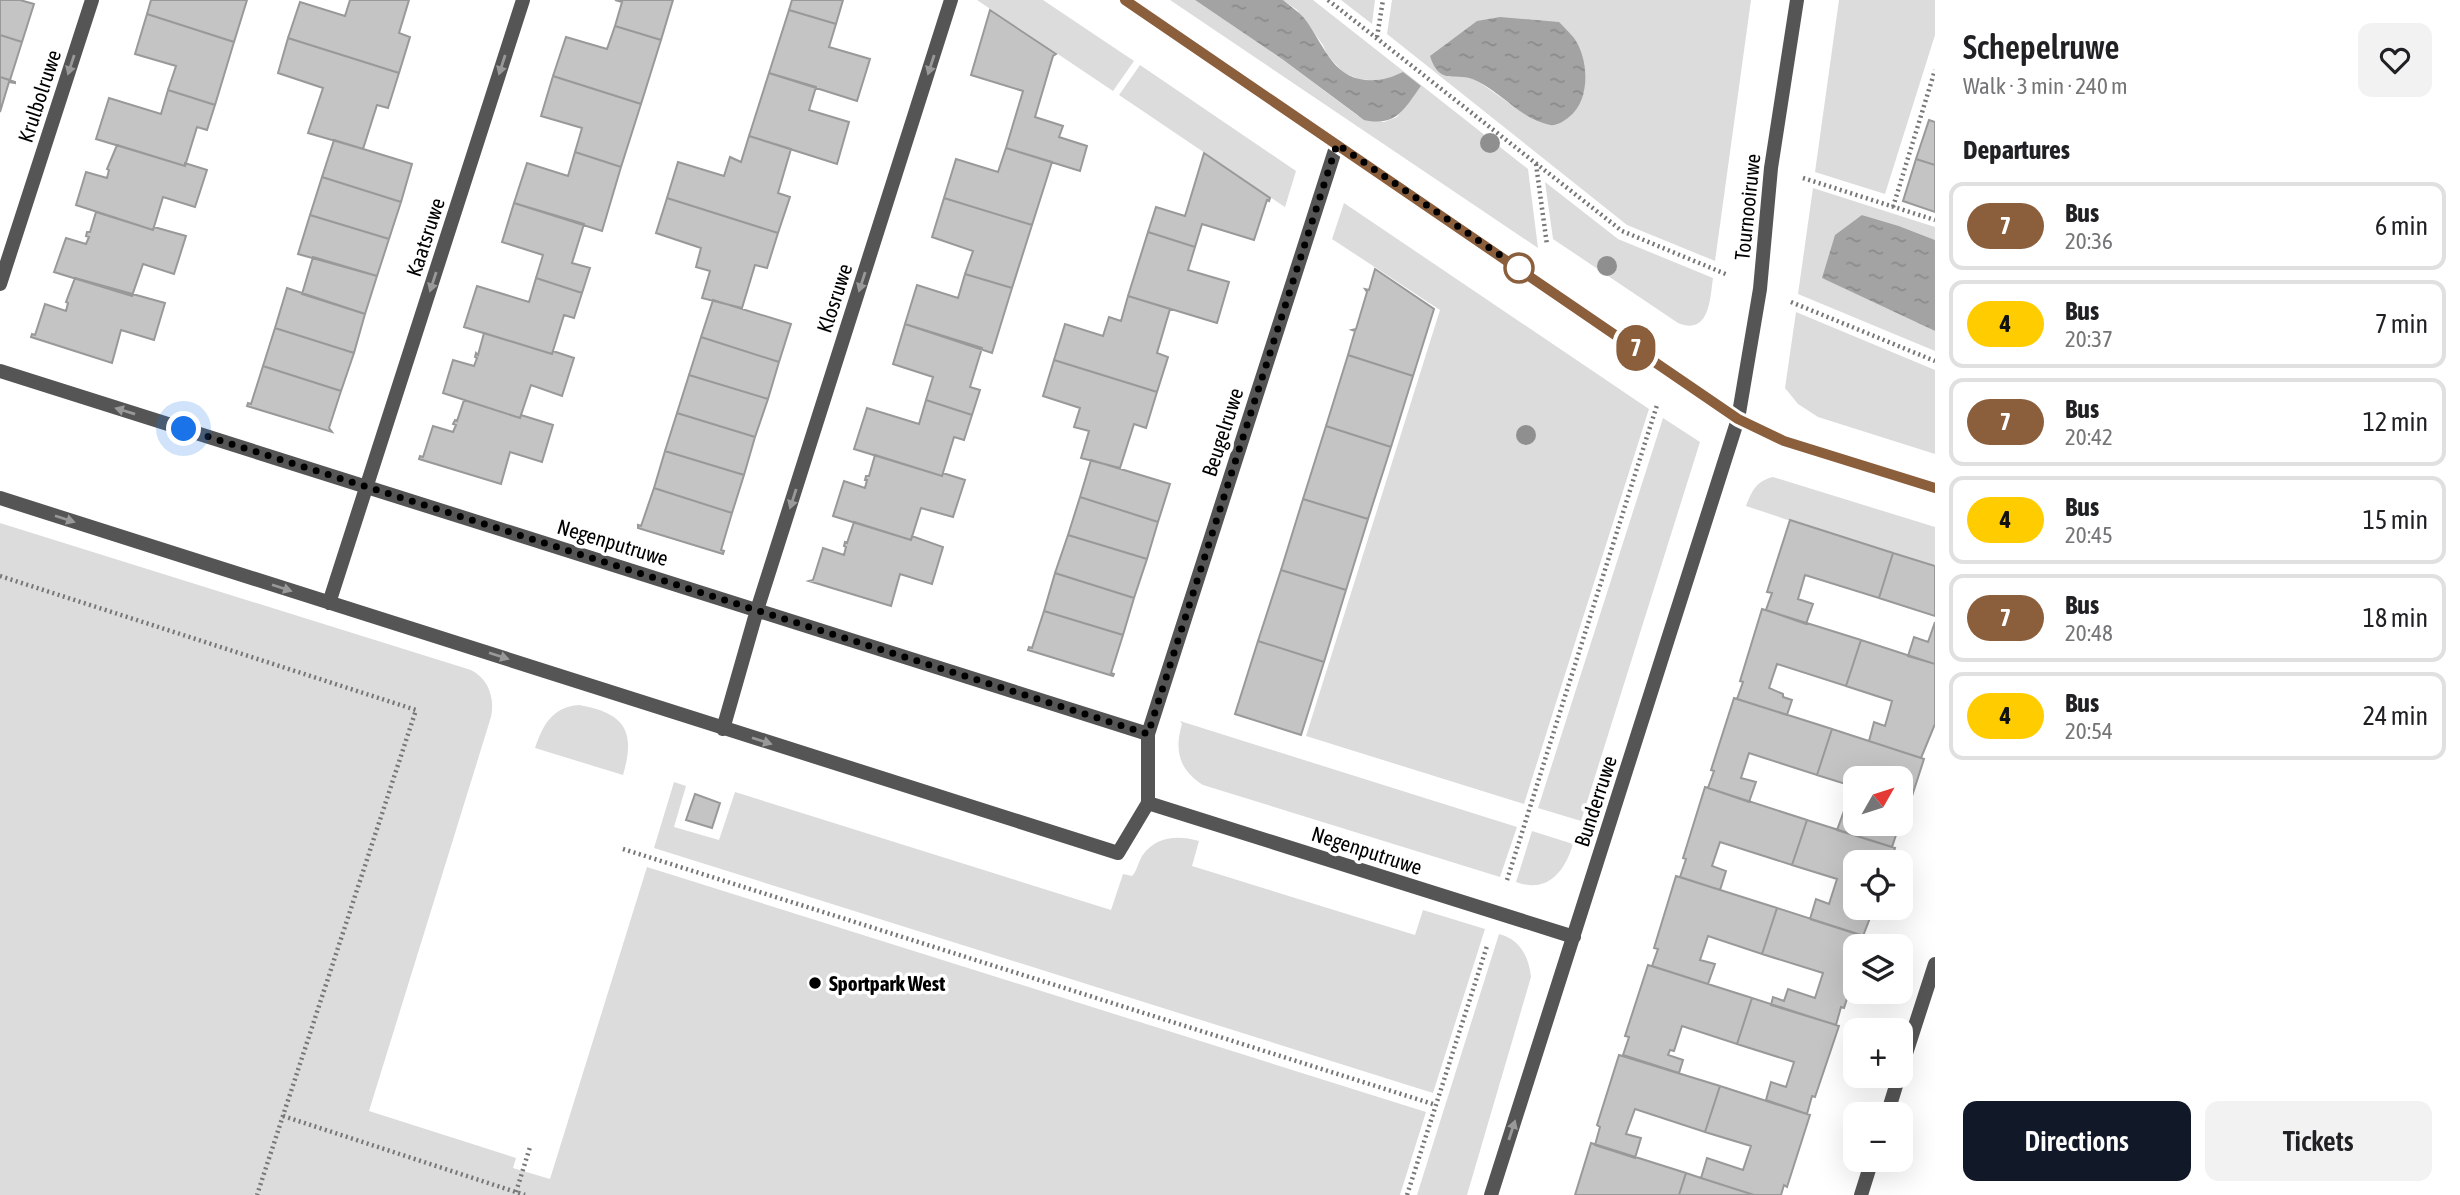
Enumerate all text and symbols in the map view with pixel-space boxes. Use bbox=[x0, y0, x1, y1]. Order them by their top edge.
button: heart bbox=[2358, 23, 2432, 97]
text: Schepelruwe bbox=[1963, 28, 2119, 66]
street label: Krulbolruwe bbox=[13, 47, 65, 145]
one-way arrow bbox=[65, 55, 75, 76]
one-way arrow bbox=[496, 55, 507, 76]
one-way arrow bbox=[925, 55, 935, 76]
text: Walk · 3 min · 240 m bbox=[1963, 73, 2127, 99]
text: Departures bbox=[1963, 135, 2070, 165]
street label: Tournooiruwe bbox=[1729, 152, 1765, 262]
street label: Kaatsruwe bbox=[401, 195, 449, 279]
text: Bus bbox=[2065, 198, 2099, 228]
text: 6 min bbox=[2375, 211, 2428, 241]
text: 7 bbox=[2000, 212, 2011, 239]
text: 20:36 bbox=[2065, 228, 2113, 254]
unlabelled marker bbox=[1504, 253, 1534, 283]
street label: Klosruwe bbox=[812, 260, 856, 336]
one-way arrow bbox=[427, 271, 437, 292]
one-way arrow bbox=[856, 272, 866, 293]
text: Bus bbox=[2065, 296, 2099, 326]
text: 7 min bbox=[2375, 309, 2428, 339]
text: 4 bbox=[2000, 310, 2011, 337]
line badge: 7 bbox=[1613, 325, 1659, 371]
text: 20:37 bbox=[2065, 326, 2113, 352]
text: 7 bbox=[1630, 334, 1642, 361]
street label: Beugelruwe bbox=[1196, 385, 1248, 479]
text: Bus bbox=[2065, 394, 2099, 424]
one-way arrow bbox=[114, 405, 135, 415]
text: 12 min bbox=[2363, 407, 2428, 437]
text: 7 bbox=[2000, 408, 2011, 435]
your location bbox=[166, 411, 201, 446]
text: 20:42 bbox=[2065, 424, 2113, 450]
one-way arrow bbox=[787, 488, 797, 509]
text: Bus bbox=[2065, 492, 2099, 522]
text: 15 min bbox=[2363, 505, 2428, 535]
text: 4 bbox=[2000, 506, 2011, 533]
one-way arrow bbox=[55, 514, 76, 524]
street label: Negenputruwe bbox=[555, 514, 671, 570]
text: 20:45 bbox=[2065, 522, 2113, 548]
one-way arrow bbox=[271, 583, 292, 593]
text: Bus bbox=[2065, 590, 2099, 620]
text: 18 min bbox=[2363, 603, 2428, 633]
text: 7 bbox=[2000, 604, 2011, 631]
text: 20:48 bbox=[2065, 620, 2113, 646]
one-way arrow bbox=[488, 652, 509, 662]
text: Bus bbox=[2065, 688, 2099, 718]
text: 24 min bbox=[2363, 701, 2428, 731]
text: 4 bbox=[2000, 702, 2011, 729]
text: 20:54 bbox=[2065, 718, 2113, 744]
one-way arrow bbox=[752, 736, 773, 747]
street label: Bunderruwe bbox=[1569, 753, 1621, 849]
north arrow bbox=[1843, 766, 1913, 836]
map controls bbox=[1843, 766, 1913, 1172]
street label: Negenputruwe bbox=[1309, 821, 1425, 879]
button: locate bbox=[1843, 850, 1913, 920]
button: layers bbox=[1843, 934, 1913, 1004]
place label: Sportpark West bbox=[829, 971, 945, 995]
marker: Sportpark West bbox=[807, 975, 823, 991]
button: + bbox=[1843, 1018, 1913, 1088]
button: Directions bbox=[1963, 1101, 2191, 1181]
button: Tickets bbox=[2205, 1101, 2432, 1181]
button: − bbox=[1843, 1102, 1913, 1172]
one-way arrow bbox=[1507, 1119, 1518, 1140]

